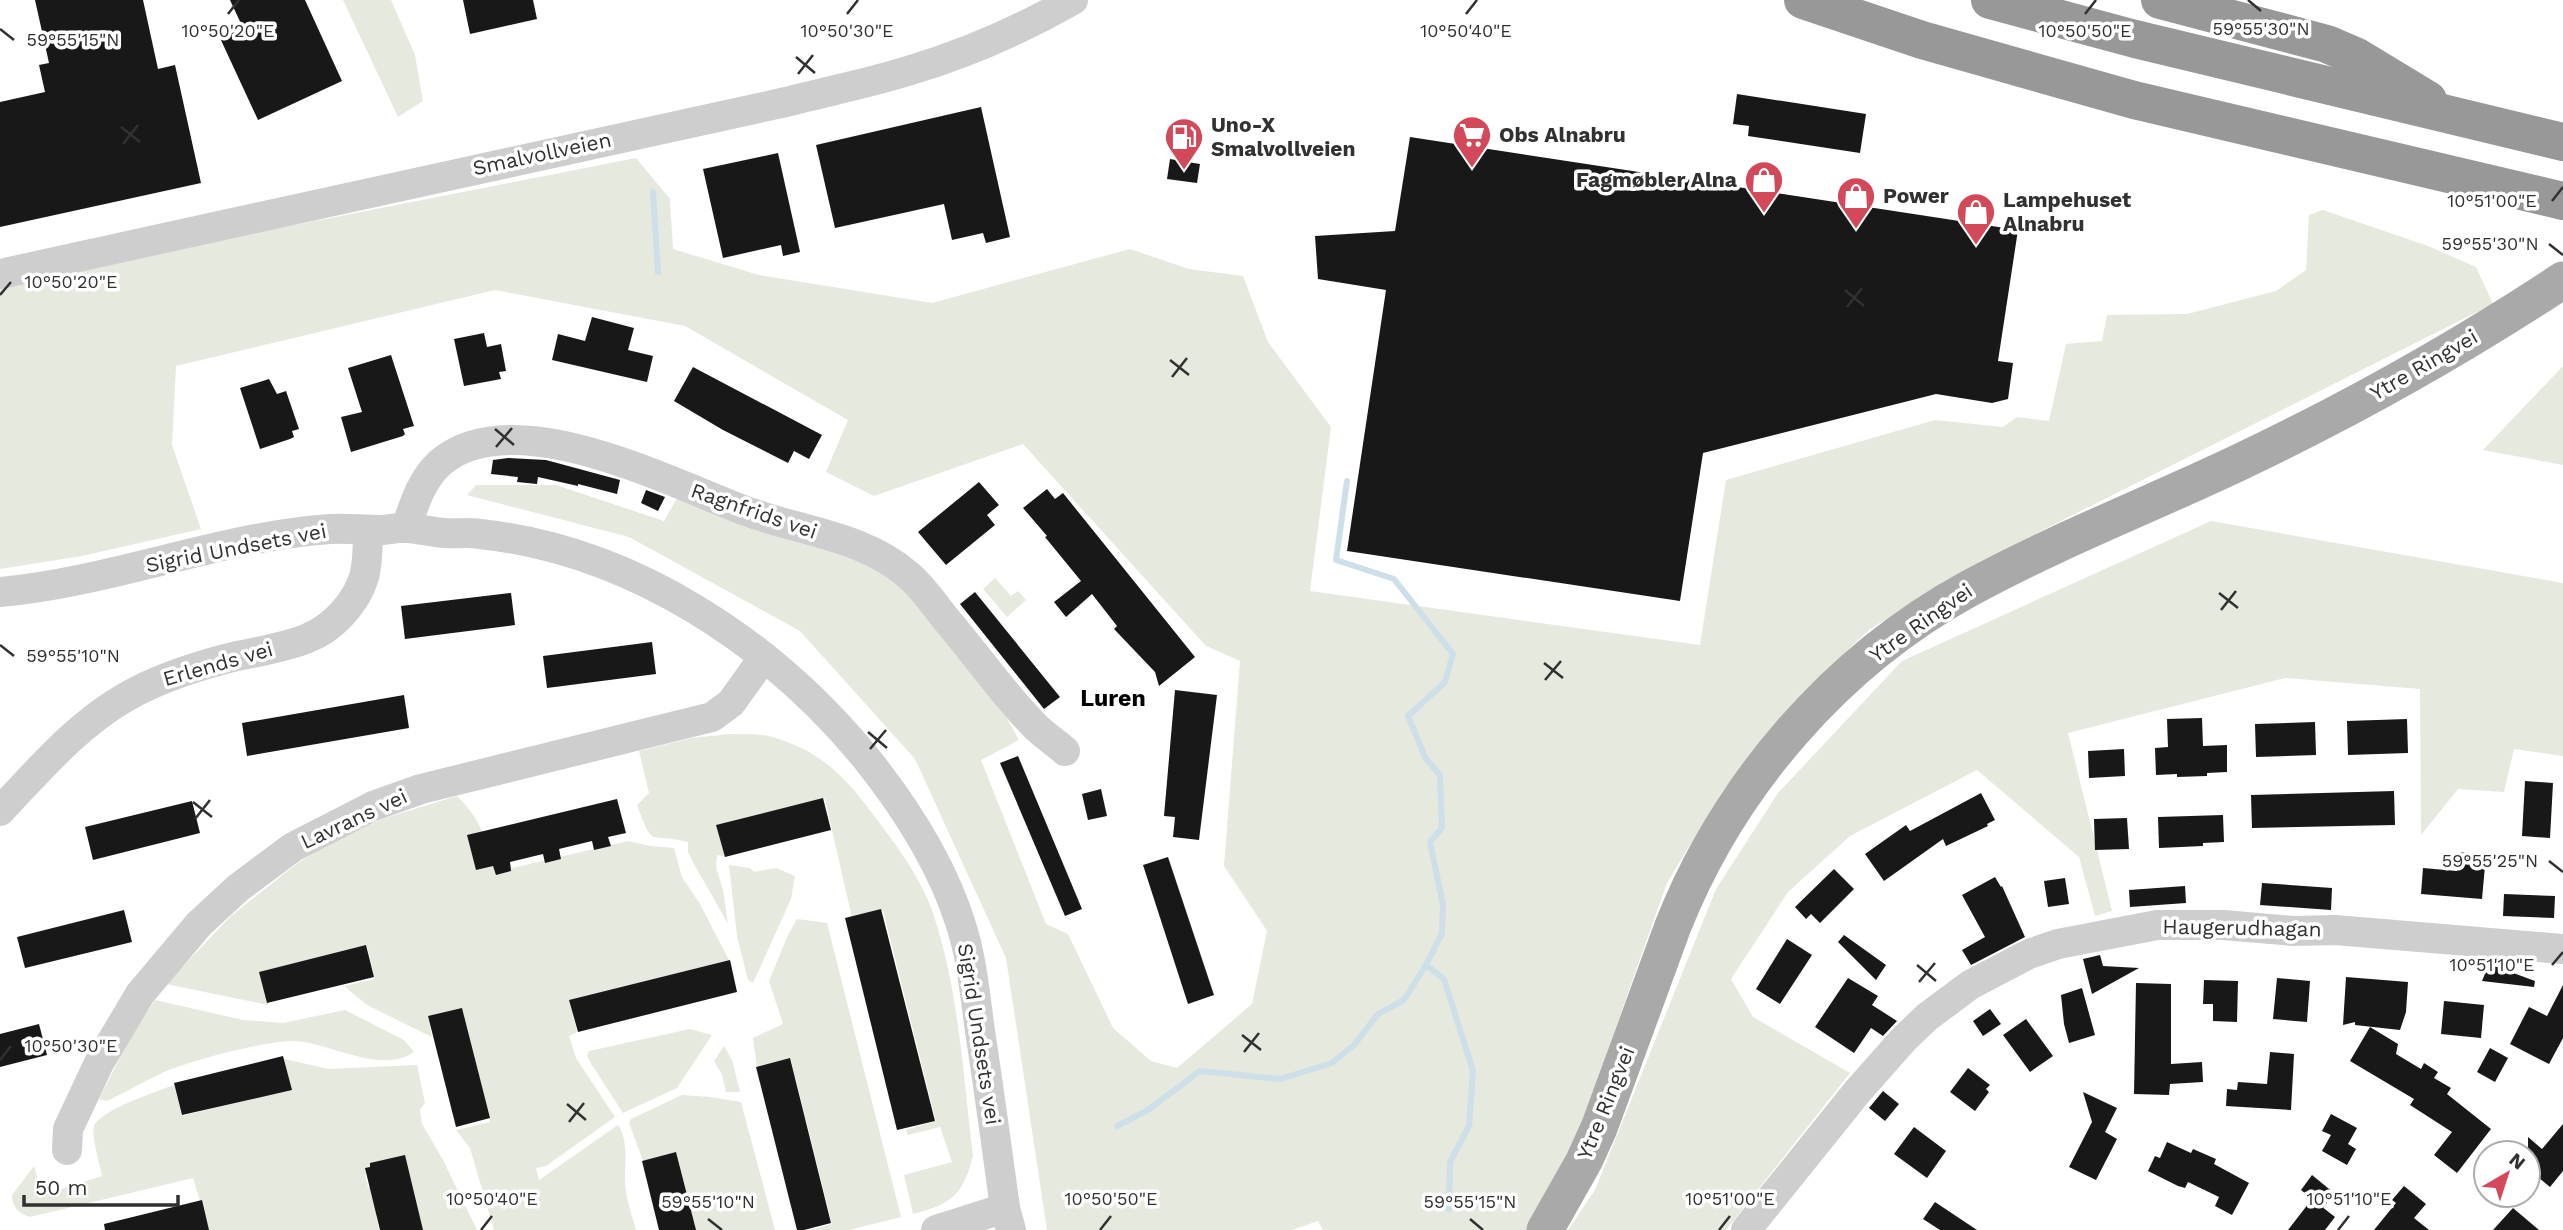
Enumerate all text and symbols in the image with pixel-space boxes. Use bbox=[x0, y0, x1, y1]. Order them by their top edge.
text: 59°55'30"N bbox=[2212, 18, 2310, 39]
text: 10°50'20"E bbox=[182, 20, 274, 41]
text: 10°50'30"E bbox=[801, 20, 893, 41]
text: 10°50'40"E bbox=[1420, 20, 1512, 41]
text: 10°50'50"E bbox=[2039, 20, 2131, 41]
text: 59°55'15"N bbox=[27, 29, 120, 50]
place label: Uno-X Smalvollveien bbox=[1211, 112, 1356, 161]
supermarket icon: Obs Alnabru bbox=[1451, 114, 1493, 169]
fuel station icon: Uno-X Smalvollveien bbox=[1163, 116, 1205, 171]
place label: Obs Alnabru bbox=[1499, 122, 1626, 147]
street label: Smalvollveien bbox=[470, 127, 613, 180]
shop icon: Fagmøbler Alna bbox=[1743, 159, 1785, 214]
place label: Fagmøbler Alna bbox=[1576, 167, 1738, 192]
shop icon: Power bbox=[1835, 175, 1877, 230]
place label: Power bbox=[1883, 183, 1949, 208]
place label: Lampehuset Alnabru bbox=[2003, 187, 2131, 236]
text: 10°51'00"E bbox=[2447, 190, 2537, 211]
shop icon: Lampehuset Alnabru bbox=[1955, 191, 1997, 246]
text: 59°55'30"N bbox=[2441, 233, 2539, 254]
text: 10°50'20"E bbox=[25, 271, 117, 292]
street label: Ytre Ringvei bbox=[2366, 324, 2482, 405]
street label: Ragnfrids vei bbox=[688, 477, 821, 544]
street label: Sigrid Undsets vei bbox=[143, 518, 328, 577]
street label: Ytre Ringvei bbox=[1864, 578, 1977, 667]
street label: Erlends vei bbox=[160, 636, 276, 691]
text: 59°55'10"N bbox=[26, 645, 120, 666]
district label: Luren bbox=[1080, 685, 1146, 712]
street label: Lavrans vei bbox=[297, 783, 411, 854]
text: 59°55'25"N bbox=[2442, 850, 2538, 871]
street label: Haugerudhagan bbox=[2162, 914, 2322, 941]
street label: Sigrid Undsets vei bbox=[953, 941, 1006, 1127]
text: 10°51'10"E bbox=[2449, 954, 2535, 975]
text: 10°50'30"E bbox=[25, 1035, 117, 1056]
street label: Ytre Ringvei bbox=[1571, 1043, 1640, 1163]
north arrow bbox=[2472, 1139, 2542, 1209]
text: N bbox=[2505, 1148, 2530, 1175]
scale bar bbox=[24, 1164, 178, 1208]
text: 50 m bbox=[35, 1175, 87, 1200]
text: 10°50'40"E bbox=[446, 1188, 538, 1209]
text: 10°50'50"E bbox=[1065, 1188, 1157, 1209]
text: 10°51'00"E bbox=[1685, 1188, 1775, 1209]
text: 10°51'10"E bbox=[2306, 1188, 2392, 1209]
text: 59°55'10"N bbox=[661, 1191, 755, 1212]
text: 59°55'15"N bbox=[1424, 1191, 1517, 1212]

